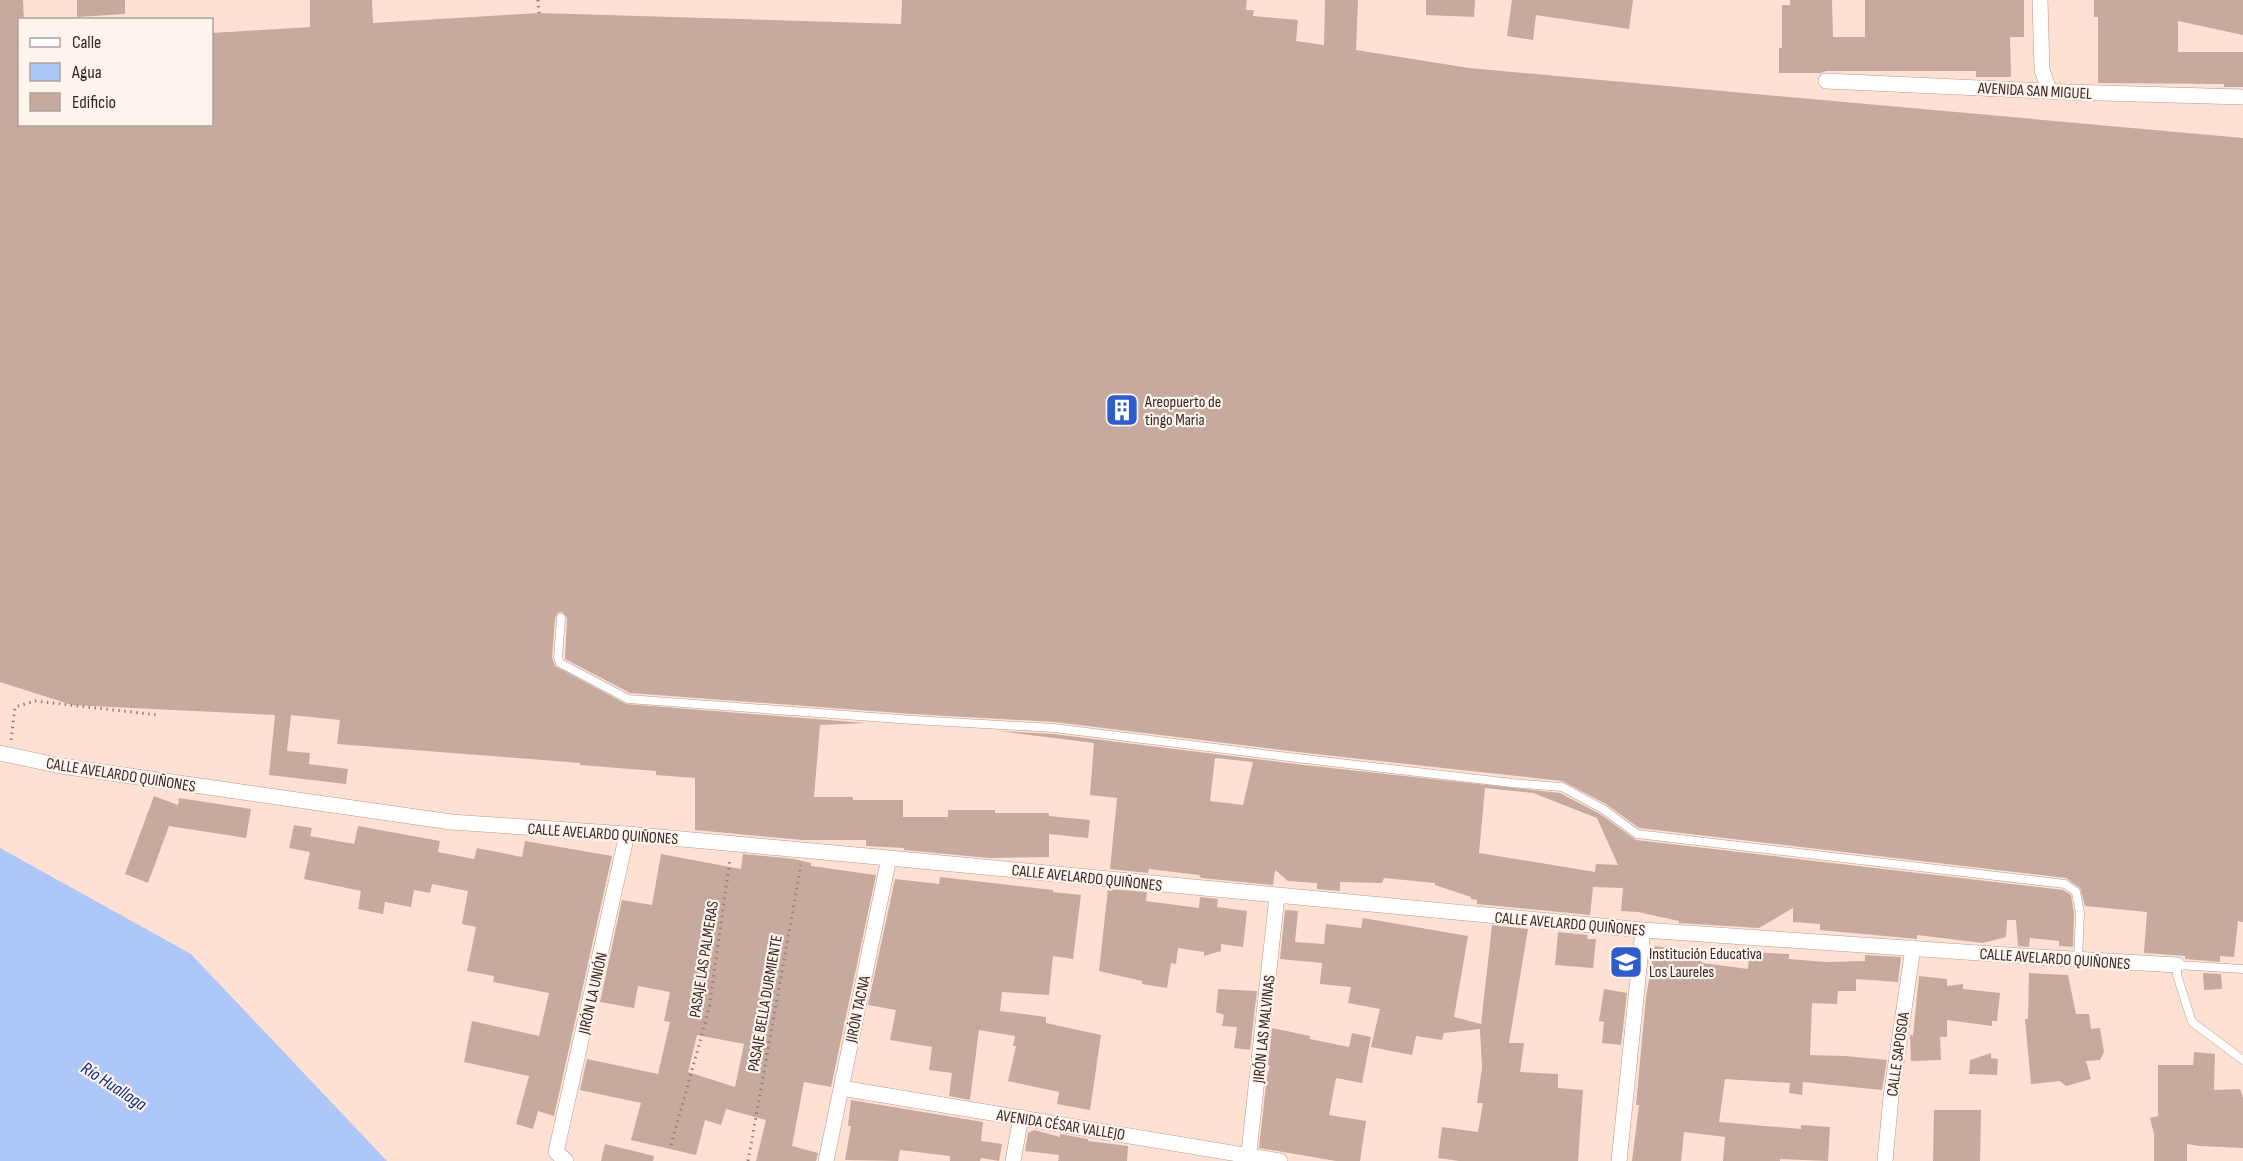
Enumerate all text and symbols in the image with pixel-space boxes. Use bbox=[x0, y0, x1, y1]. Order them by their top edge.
legend bbox=[18, 18, 213, 126]
text: Calle bbox=[72, 32, 101, 53]
text: Agua bbox=[71, 62, 102, 83]
street label: AVENIDA SAN MIGUEL bbox=[1976, 79, 2093, 104]
text: Edificio bbox=[72, 92, 116, 113]
building icon: Areopuerto de tingo Maria bbox=[1104, 392, 1140, 428]
place label: Areopuerto de tingo Maria bbox=[1144, 393, 1221, 430]
street label: CALLE AVELARDO QUIÑONES bbox=[45, 754, 197, 797]
street label: CALLE AVELARDO QUIÑONES bbox=[527, 820, 679, 849]
street label: CALLE AVELARDO QUIÑONES bbox=[1011, 861, 1163, 896]
street label: PASAJE LAS PALMERAS bbox=[686, 899, 723, 1019]
street label: CALLE AVELARDO QUIÑONES bbox=[1494, 908, 1646, 941]
street label: PASAJE BELLA DURMIENTE bbox=[744, 933, 787, 1073]
school or university icon: Institución Educativa Los Laureles bbox=[1608, 944, 1644, 980]
place label: Institución Educativa Los Laureles bbox=[1649, 945, 1762, 982]
street label: CALLE AVELARDO QUIÑONES bbox=[1979, 945, 2131, 974]
street label: JIRÓN LA UNIÓN bbox=[575, 951, 612, 1037]
street label: JIRÓN TACNA bbox=[842, 974, 875, 1045]
street label: JIRÓN LAS MALVINAS bbox=[1249, 974, 1280, 1085]
street label: CALLE SAPOSOA bbox=[1883, 1010, 1914, 1098]
water label: Río Huallaga bbox=[77, 1058, 151, 1116]
street label: AVENIDA CÉSAR VALLEJO bbox=[994, 1106, 1126, 1145]

